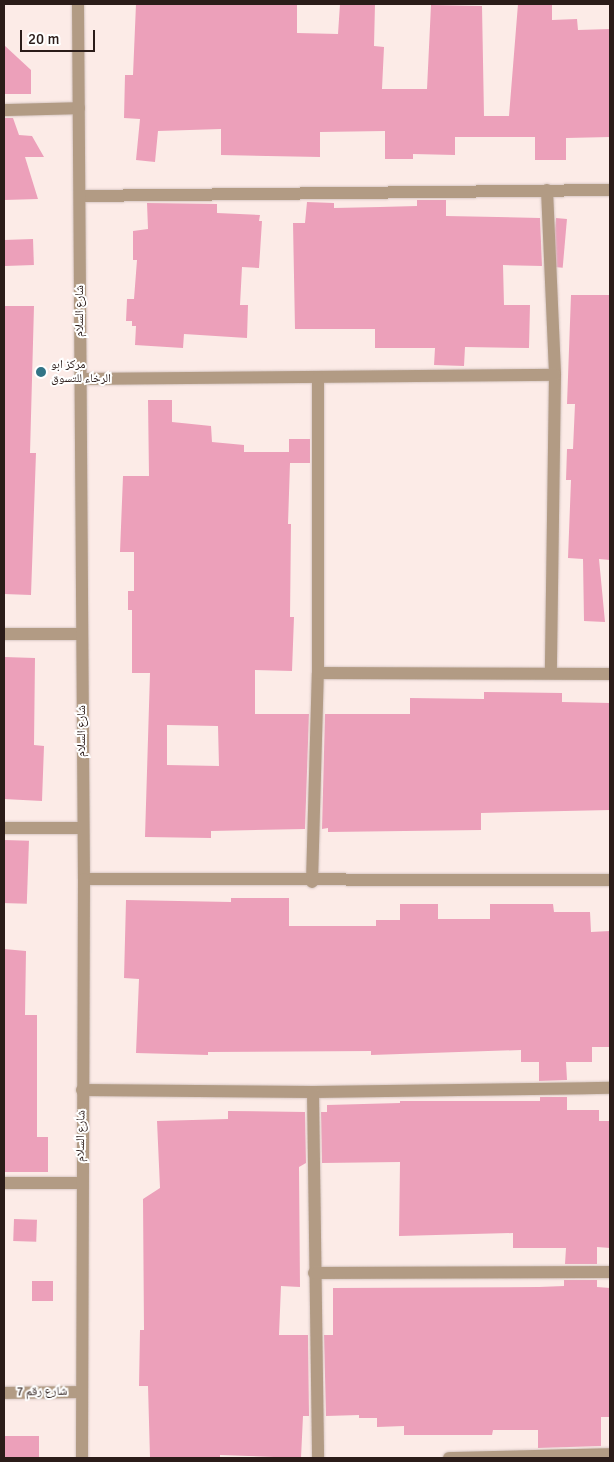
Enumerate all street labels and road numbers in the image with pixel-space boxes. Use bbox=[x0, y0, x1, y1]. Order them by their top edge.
street label: شارع السلام bbox=[73, 285, 87, 337]
street label: شارع السلام bbox=[75, 705, 89, 757]
street label: شارع السلام bbox=[73, 1110, 89, 1162]
street label: شارع رقم 7 bbox=[17, 1384, 67, 1400]

